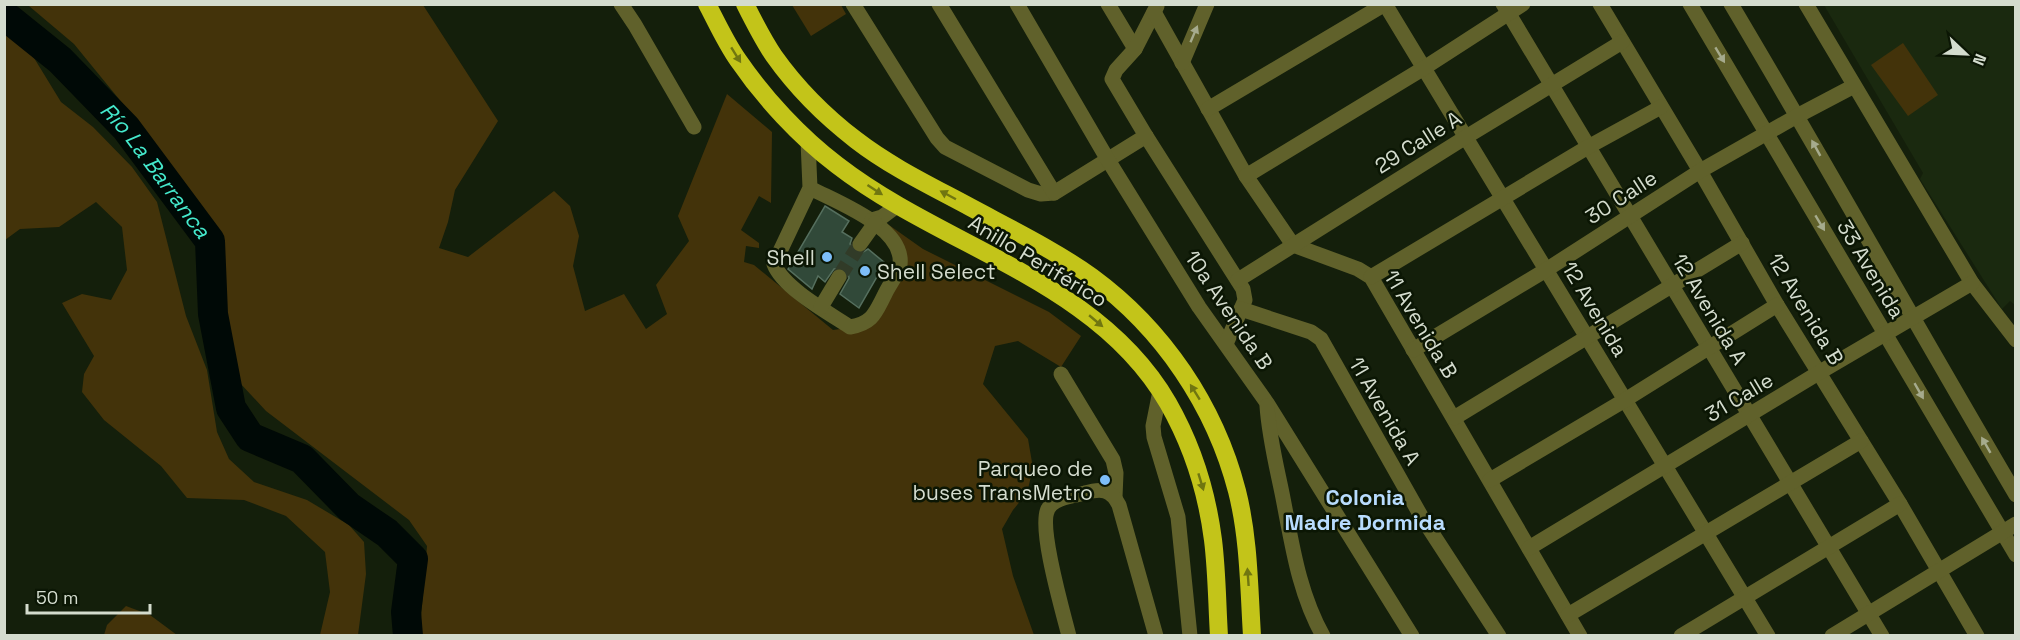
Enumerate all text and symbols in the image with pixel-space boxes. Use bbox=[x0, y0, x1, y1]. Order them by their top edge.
one-way arrow bbox=[1189, 24, 1199, 42]
north arrow bbox=[1936, 24, 1996, 84]
one-way arrow bbox=[730, 47, 741, 63]
one-way arrow bbox=[1715, 47, 1725, 64]
text: N bbox=[1968, 51, 1991, 69]
water label: Río La Barranca bbox=[95, 96, 217, 244]
street label: 29 Calle A bbox=[1370, 105, 1466, 179]
one-way arrow bbox=[1810, 140, 1821, 156]
street label: 30 Calle bbox=[1580, 164, 1662, 230]
one-way arrow bbox=[866, 184, 883, 195]
one-way arrow bbox=[939, 190, 956, 200]
street label: Anillo Periférico bbox=[964, 209, 1112, 313]
one-way arrow bbox=[1814, 215, 1825, 231]
street label: 33 Avenida bbox=[1831, 215, 1911, 323]
place label: Shell bbox=[767, 244, 815, 271]
street label: 10a Avenida B bbox=[1179, 245, 1279, 375]
street label: 12 Avenida B bbox=[1762, 248, 1850, 370]
street label: 12 Avenida A bbox=[1666, 249, 1754, 369]
marker: Shell bbox=[820, 250, 834, 264]
street label: 12 Avenida bbox=[1556, 256, 1634, 362]
place label: Shell Select bbox=[877, 258, 996, 285]
marker: Shell Select bbox=[858, 264, 872, 278]
street label: 11 Avenida B bbox=[1378, 265, 1464, 383]
one-way arrow bbox=[1088, 314, 1103, 327]
street label: 11 Avenida A bbox=[1343, 352, 1427, 470]
street label: 31 Calle bbox=[1700, 366, 1778, 428]
one-way arrow bbox=[1913, 382, 1923, 399]
one-way arrow bbox=[1190, 384, 1201, 400]
one-way arrow bbox=[1981, 436, 1991, 453]
place label: Parqueo de buses TransMetro bbox=[913, 455, 1093, 506]
marker: Parqueo de buses TransMetro bbox=[1098, 473, 1112, 487]
one-way arrow bbox=[1196, 473, 1206, 491]
district label: Colonia Madre Dormida bbox=[1285, 483, 1446, 536]
one-way arrow bbox=[1243, 568, 1253, 587]
scale bar bbox=[27, 577, 150, 615]
text: 50 m bbox=[36, 586, 78, 609]

